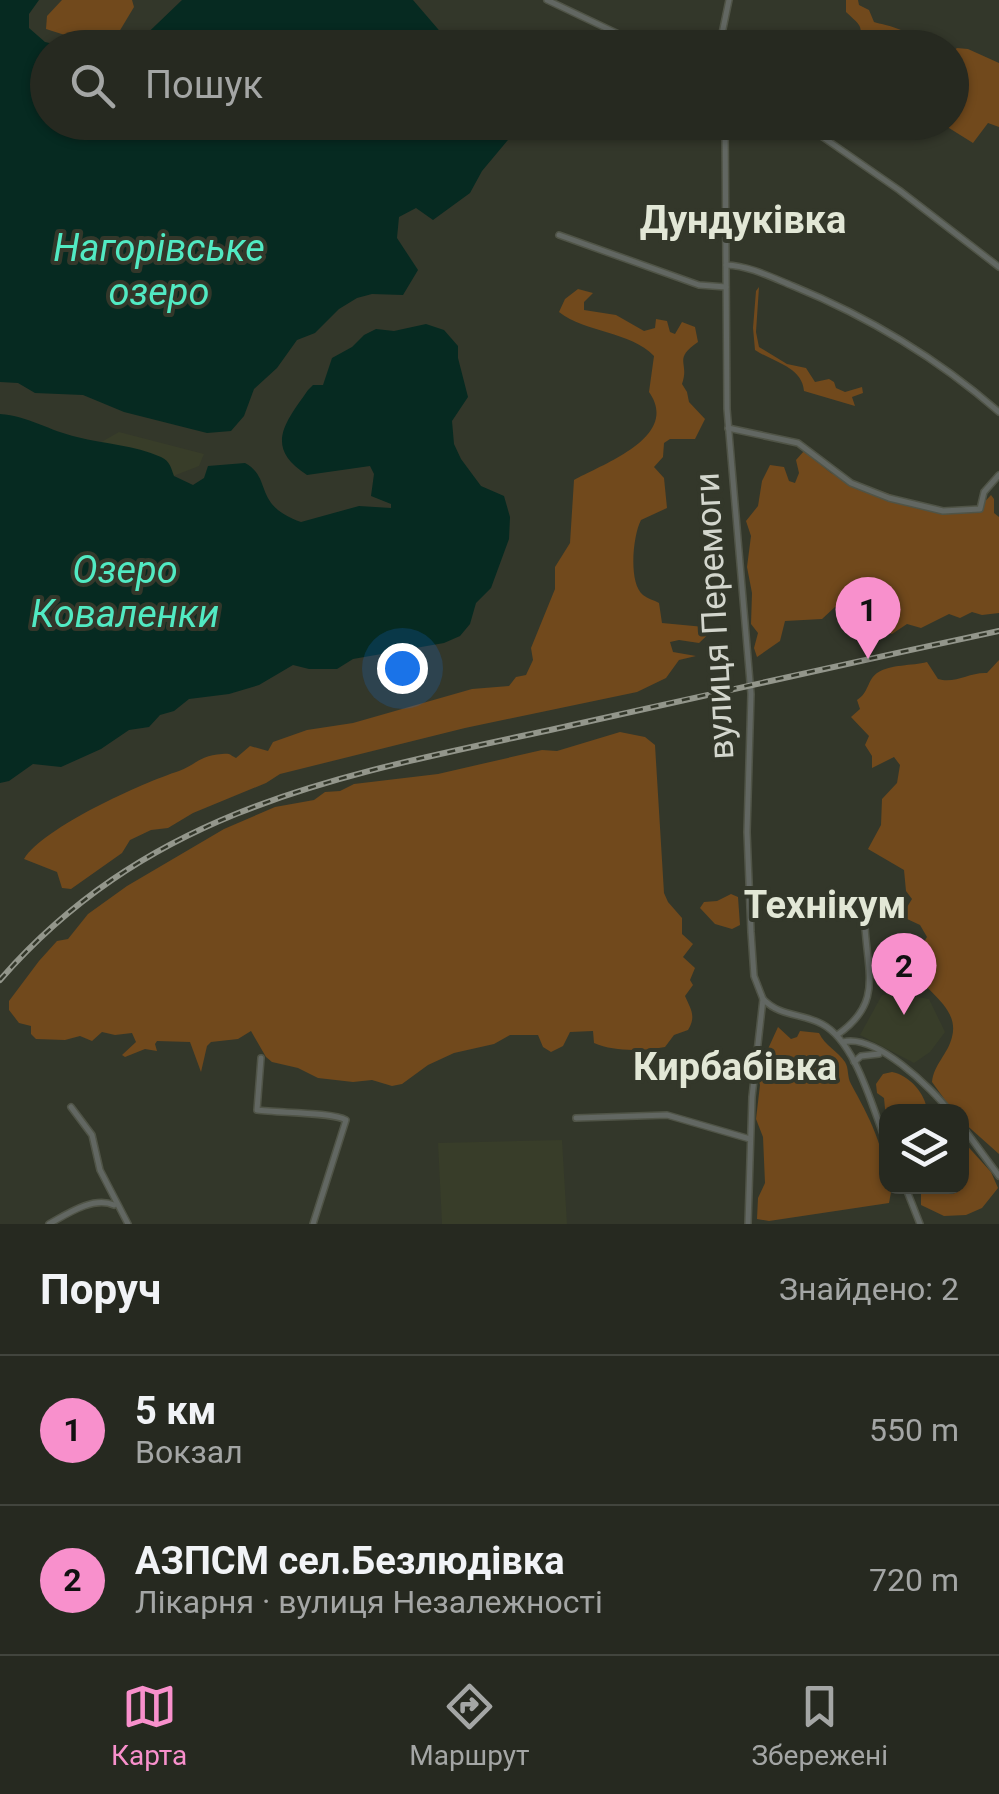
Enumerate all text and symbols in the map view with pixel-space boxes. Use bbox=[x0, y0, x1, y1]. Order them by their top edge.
search box bbox=[30, 30, 969, 140]
icon: search bbox=[65, 58, 120, 113]
text: Пошук bbox=[145, 63, 263, 107]
district label: Дундуківка bbox=[640, 198, 846, 242]
water label: Нагорівське озеро bbox=[53, 226, 265, 314]
street label: вулиця Перемоги bbox=[687, 471, 742, 761]
water label: Озеро Коваленки bbox=[31, 548, 219, 636]
pin: 1 bbox=[836, 576, 900, 659]
your location bbox=[377, 643, 428, 694]
district label: Технікум bbox=[744, 883, 906, 927]
pin: 2 bbox=[872, 932, 936, 1015]
district label: Кирбабівка bbox=[633, 1045, 837, 1089]
map controls bbox=[879, 1104, 969, 1194]
button: layers bbox=[879, 1104, 969, 1194]
text: Поруч bbox=[40, 1265, 161, 1314]
text: Знайдено: 2 bbox=[779, 1270, 959, 1308]
text: 5 км bbox=[135, 1389, 216, 1433]
text: 1 bbox=[63, 1411, 82, 1449]
text: 550 m bbox=[869, 1411, 959, 1449]
text: Вокзал bbox=[135, 1433, 243, 1471]
text: АЗПСМ сел.Безлюдівка bbox=[135, 1539, 565, 1583]
text: 2 bbox=[63, 1561, 82, 1599]
text: 720 m bbox=[869, 1561, 959, 1599]
text: Лікарня · вулиця Незалежності bbox=[135, 1583, 603, 1621]
tab: Карта bbox=[111, 1679, 187, 1772]
tab: Маршрут bbox=[409, 1679, 530, 1772]
tab: Збережені bbox=[751, 1679, 888, 1772]

